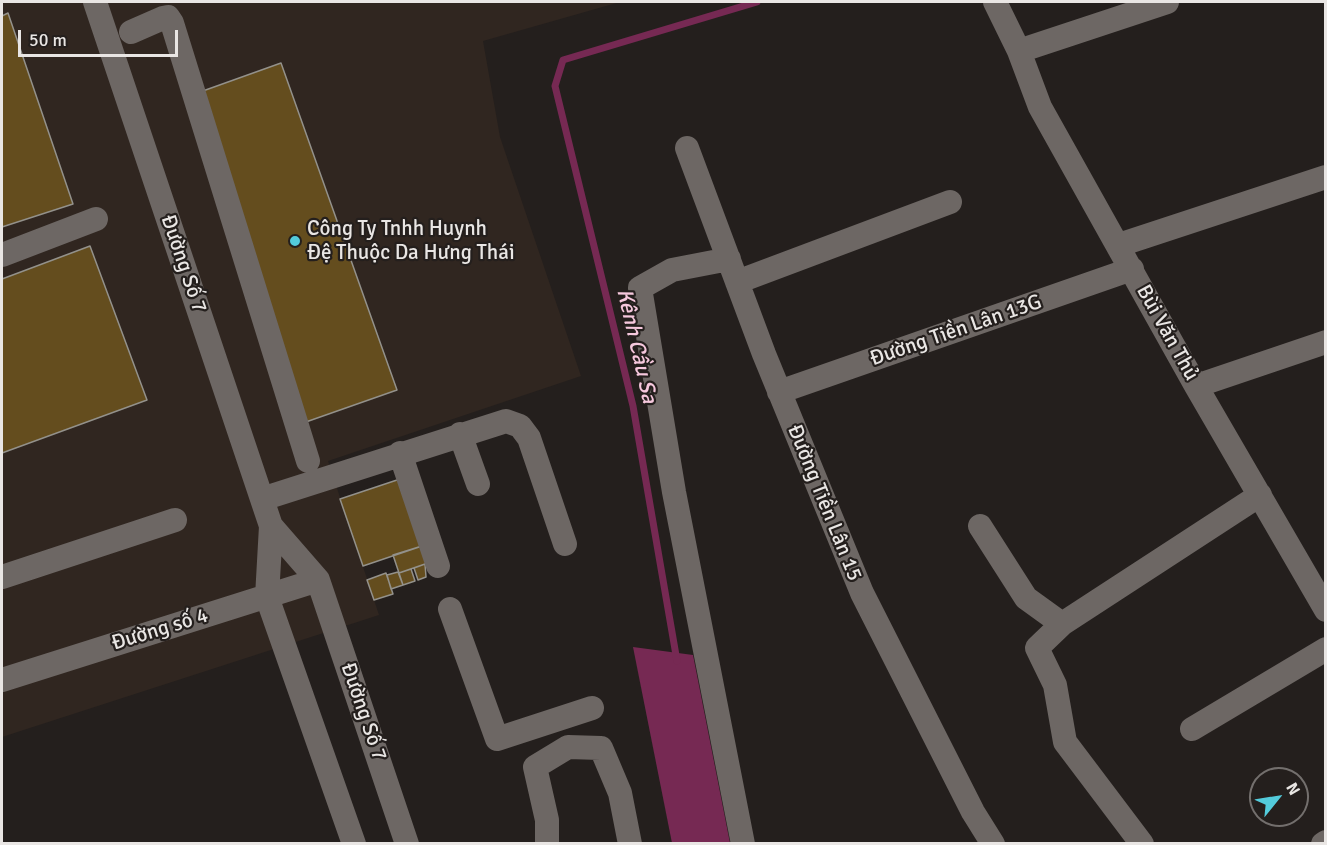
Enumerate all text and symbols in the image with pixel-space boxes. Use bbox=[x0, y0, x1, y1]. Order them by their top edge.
scale bar bbox=[21, 18, 182, 56]
text: 50 m bbox=[29, 29, 67, 51]
street label: Đường Số 7 bbox=[154, 212, 212, 316]
place label: Công Ty Tnhh Huynh Đệ Thuộc Da Hưng Thái bbox=[307, 216, 515, 266]
marker: Công Ty Tnhh Huynh Đệ Thuộc Da Hưng Thái bbox=[288, 234, 302, 248]
street label: Bùi Văn Thủ bbox=[1130, 281, 1204, 385]
water label: Kênh Cầu Sa bbox=[610, 286, 662, 406]
street label: Đường Tiền Lân 13G bbox=[867, 290, 1045, 372]
street label: Đường Tiền Lân 15 bbox=[781, 421, 867, 585]
street label: Đường số 4 bbox=[109, 603, 211, 657]
street label: Đường Số 7 bbox=[334, 660, 392, 764]
north arrow bbox=[1249, 767, 1309, 827]
text: N bbox=[1281, 779, 1304, 799]

